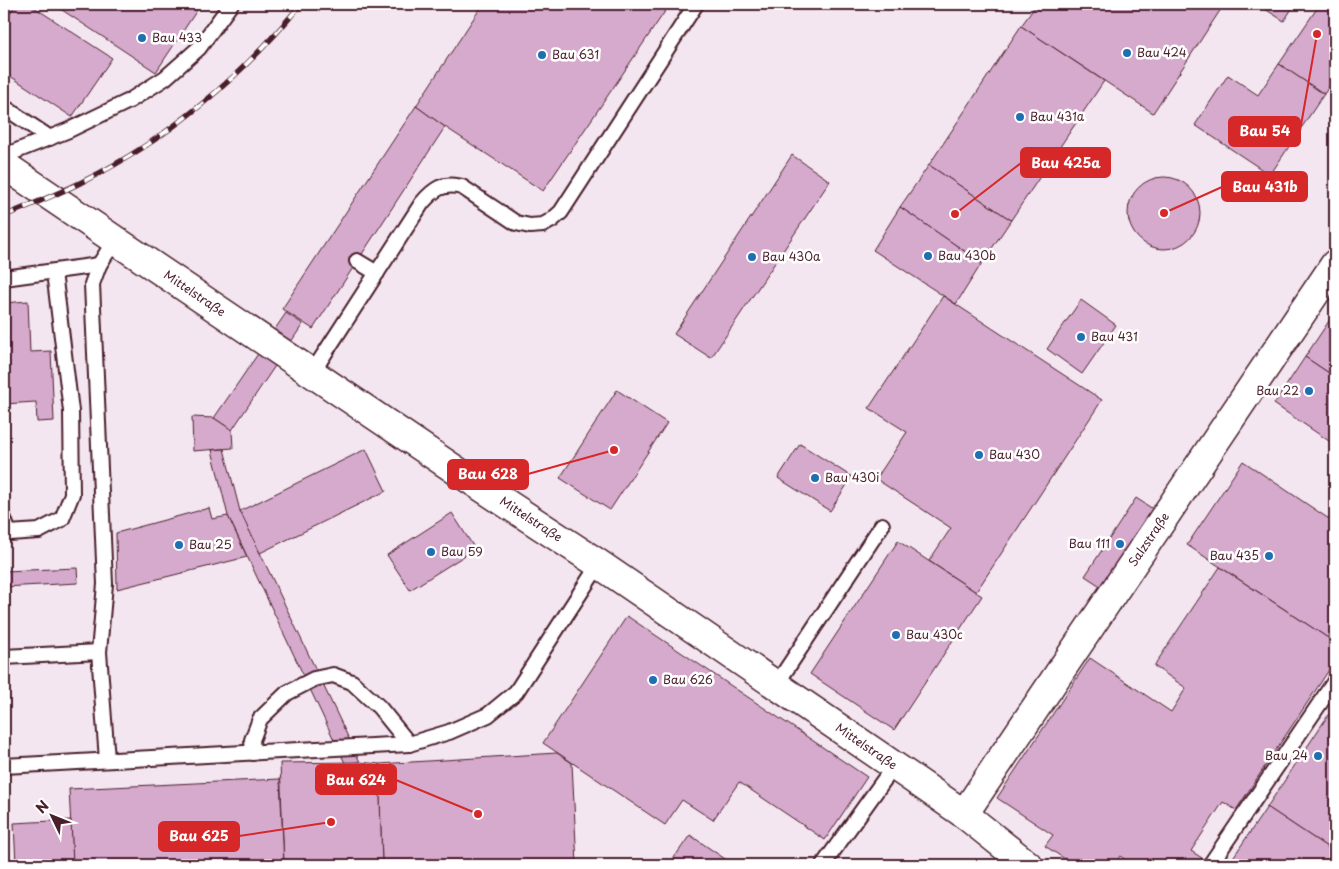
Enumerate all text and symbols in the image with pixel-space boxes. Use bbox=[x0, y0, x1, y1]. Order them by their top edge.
place label: Bau 433 bbox=[152, 28, 202, 46]
marker: Bau 433 bbox=[136, 32, 148, 44]
place label: Bau 424 bbox=[1137, 43, 1187, 61]
place label: Bau 631 bbox=[552, 45, 599, 63]
marker: Bau 424 bbox=[1121, 47, 1133, 59]
marker: Bau 631 bbox=[536, 49, 548, 61]
place label: Bau 431a bbox=[1030, 107, 1085, 125]
marker: Bau 431a bbox=[1014, 111, 1026, 123]
callout: Bau 54 bbox=[1229, 117, 1300, 146]
text: Bau 54 bbox=[1240, 120, 1291, 141]
callout: Bau 425a bbox=[1021, 148, 1110, 177]
text: Bau 425a bbox=[1031, 152, 1101, 173]
callout: Bau 431b bbox=[1222, 172, 1307, 201]
text: Bau 431b bbox=[1232, 176, 1298, 197]
place label: Bau 430b bbox=[938, 246, 996, 264]
place label: Bau 430a bbox=[762, 247, 821, 265]
marker: Bau 430b bbox=[922, 250, 934, 262]
marker: Bau 430a bbox=[746, 251, 758, 263]
street label: Mittelstraße bbox=[161, 265, 230, 320]
place label: Bau 431 bbox=[1091, 327, 1138, 345]
marker: Bau 431 bbox=[1075, 331, 1087, 343]
place label: Bau 22 bbox=[1256, 381, 1299, 399]
marker: Bau 22 bbox=[1303, 385, 1315, 397]
place label: Bau 430 bbox=[989, 445, 1040, 463]
marker: Bau 430 bbox=[973, 449, 985, 461]
callout: Bau 628 bbox=[448, 460, 528, 489]
text: Bau 628 bbox=[458, 463, 518, 484]
place label: Bau 430i bbox=[825, 468, 879, 486]
marker: Bau 430i bbox=[809, 472, 821, 484]
street label: Mittelstraße bbox=[497, 492, 566, 546]
street label: Salzstraße bbox=[1124, 508, 1173, 570]
place label: Bau 111 bbox=[1069, 534, 1110, 552]
place label: Bau 25 bbox=[189, 535, 232, 553]
marker: Bau 111 bbox=[1114, 538, 1126, 550]
marker: Bau 25 bbox=[173, 539, 185, 551]
place label: Bau 59 bbox=[441, 542, 483, 560]
marker: Bau 59 bbox=[425, 546, 437, 558]
place label: Bau 435 bbox=[1210, 546, 1259, 564]
marker: Bau 435 bbox=[1263, 550, 1275, 562]
place label: Bau 430c bbox=[906, 625, 963, 643]
marker: Bau 430c bbox=[890, 629, 902, 641]
place label: Bau 626 bbox=[663, 670, 713, 688]
marker: Bau 626 bbox=[647, 674, 659, 686]
street label: Mittelstraße bbox=[832, 718, 901, 773]
place label: Bau 24 bbox=[1265, 746, 1308, 764]
marker: Bau 24 bbox=[1312, 750, 1324, 762]
callout: Bau 624 bbox=[316, 765, 396, 794]
text: Bau 624 bbox=[326, 769, 386, 790]
north arrow bbox=[28, 792, 78, 842]
text: N bbox=[31, 796, 54, 818]
callout: Bau 625 bbox=[159, 822, 239, 851]
text: Bau 625 bbox=[169, 825, 229, 846]

